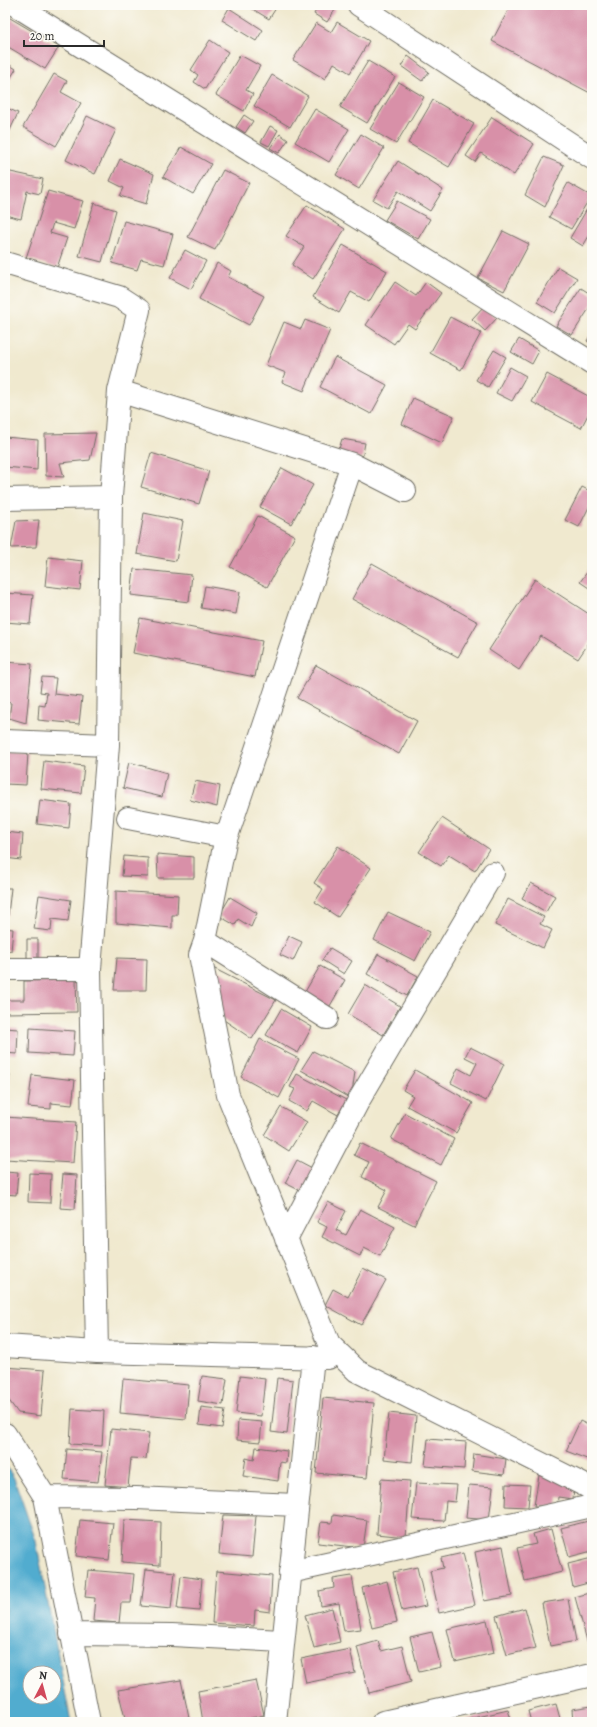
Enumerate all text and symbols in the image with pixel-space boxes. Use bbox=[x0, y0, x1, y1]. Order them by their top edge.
scale bar bbox=[24, 22, 104, 48]
text: 20 m bbox=[30, 28, 54, 44]
north arrow bbox=[22, 1665, 62, 1705]
text: N bbox=[38, 1668, 48, 1683]

